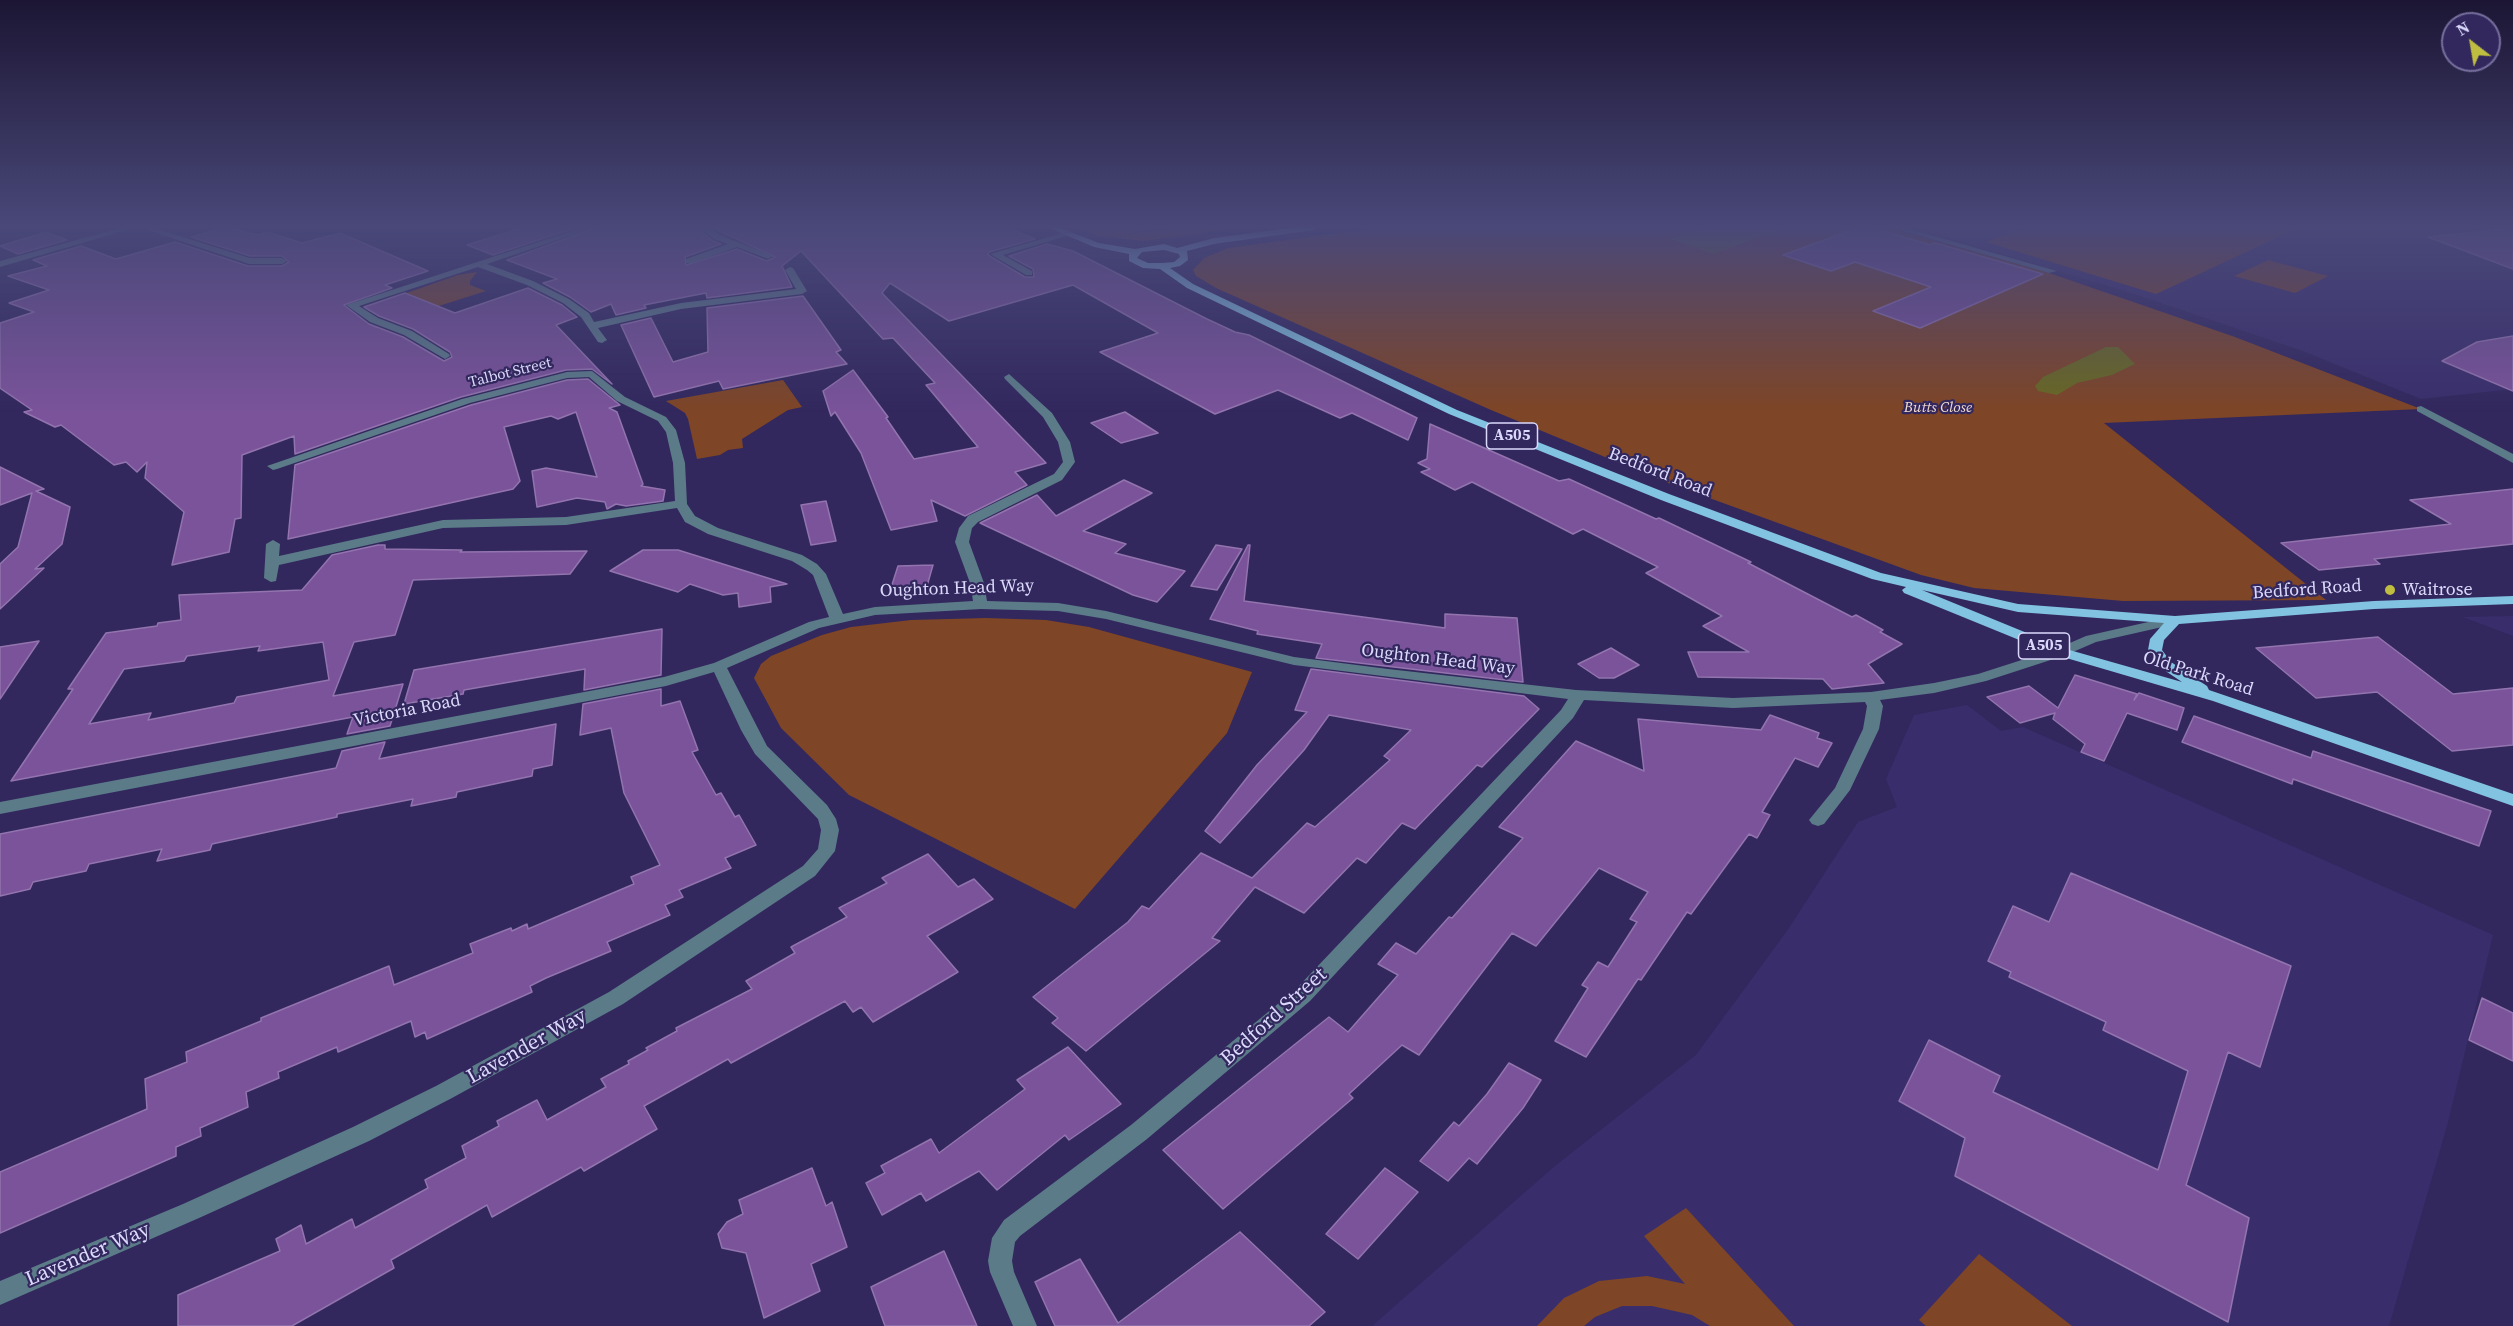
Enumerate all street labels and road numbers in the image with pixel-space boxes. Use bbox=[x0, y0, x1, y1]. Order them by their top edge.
street label: Talbot Street bbox=[467, 354, 553, 392]
road number: A505 bbox=[1486, 423, 1538, 449]
street label: Bedford Road bbox=[1605, 443, 1715, 503]
street label: Bedford Road bbox=[2252, 575, 2362, 605]
street label: Oughton Head Way bbox=[879, 576, 1035, 602]
road number: A505 bbox=[2018, 633, 2070, 659]
street label: Oughton Head Way bbox=[1360, 640, 1516, 680]
street label: Old Park Road bbox=[2140, 647, 2256, 701]
street label: Victoria Road bbox=[352, 690, 462, 732]
street label: Bedford Street bbox=[1216, 963, 1332, 1071]
street label: Lavender Way bbox=[463, 1004, 591, 1090]
street label: Lavender Way bbox=[22, 1217, 154, 1293]

